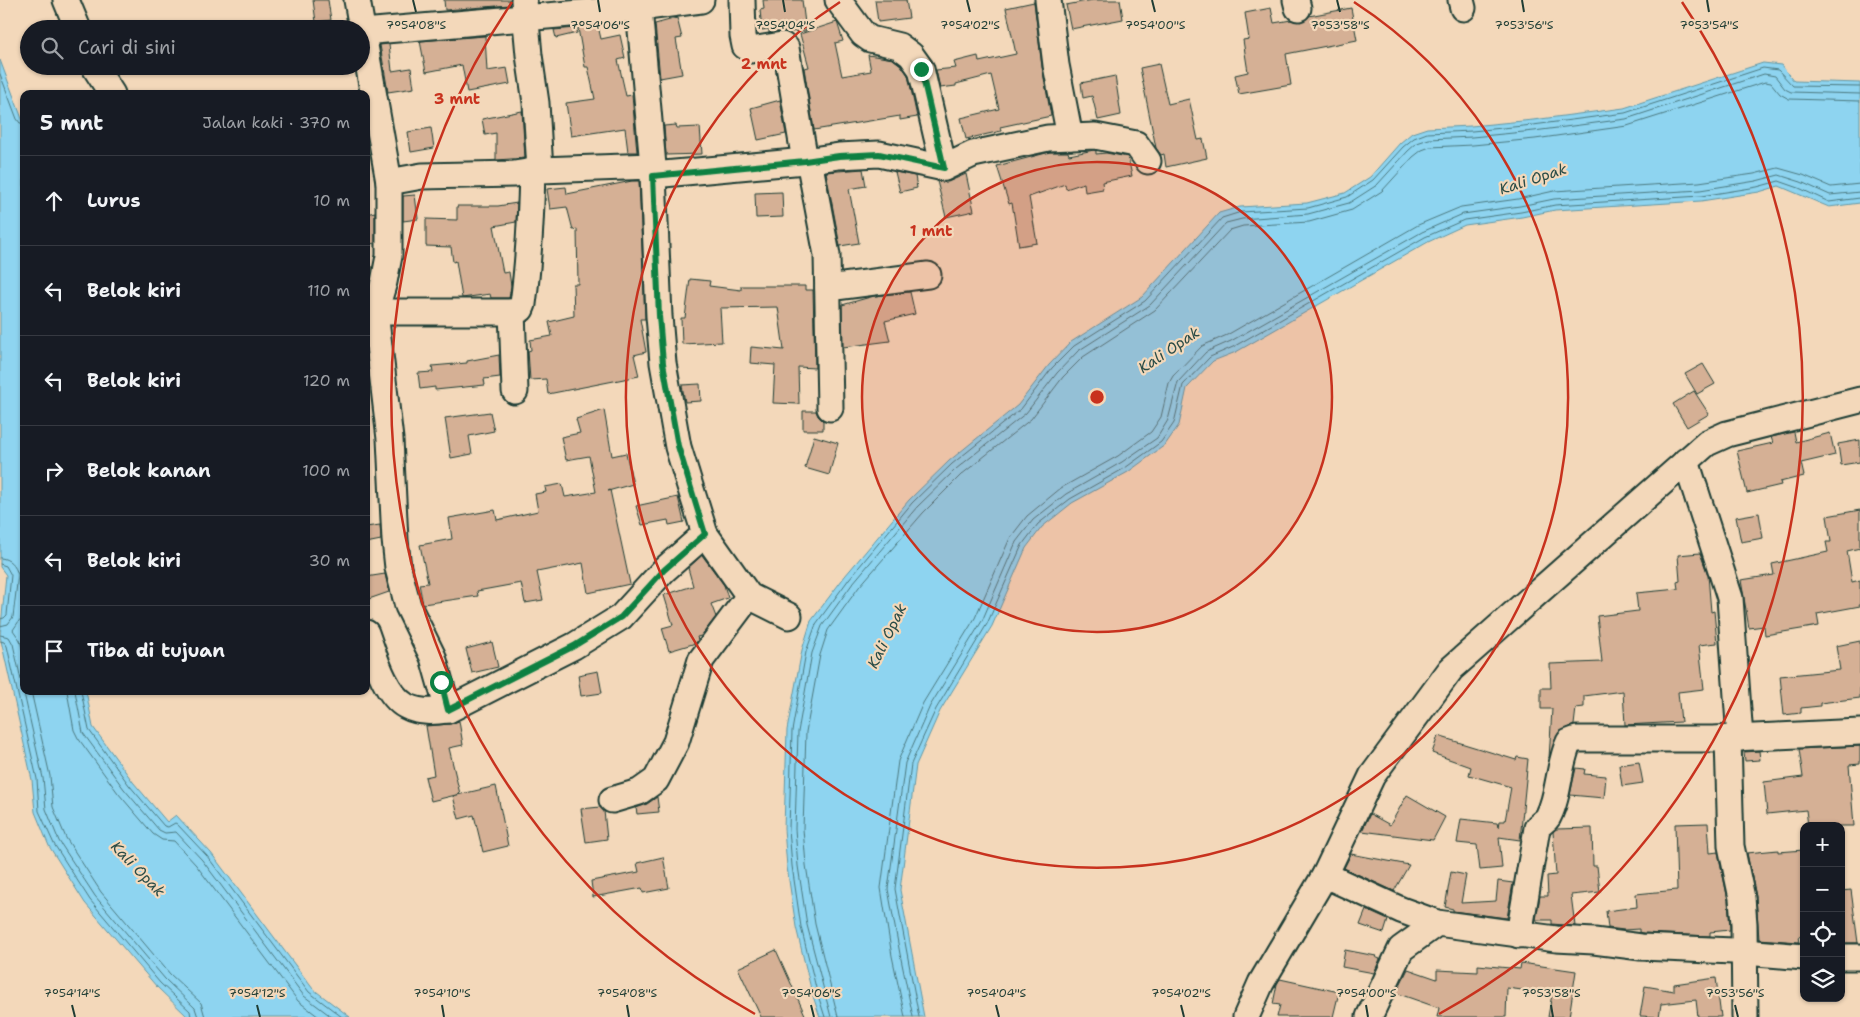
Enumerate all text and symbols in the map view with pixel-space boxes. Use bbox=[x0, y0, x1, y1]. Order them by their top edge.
text: 7°54'08"S bbox=[386, 17, 447, 33]
text: 7°54'06"S bbox=[570, 17, 630, 33]
text: 7°54'04"S bbox=[755, 17, 815, 33]
text: 7°54'02"S bbox=[940, 17, 1000, 33]
text: 7°54'00"S bbox=[1125, 17, 1186, 33]
text: 7°53'58"S bbox=[1310, 17, 1370, 33]
text: 7°53'56"S bbox=[1495, 17, 1554, 33]
text: 7°53'54"S bbox=[1679, 17, 1739, 33]
search box bbox=[20, 20, 370, 75]
icon: search bbox=[38, 34, 66, 62]
text: Cari di sini bbox=[78, 35, 176, 60]
text: 2 mnt bbox=[741, 54, 787, 74]
route end bbox=[910, 58, 933, 81]
text: 3 mnt bbox=[434, 89, 480, 109]
text: 5 mnt bbox=[40, 109, 103, 137]
text: Jalan kaki · 370 m bbox=[202, 112, 350, 133]
water label: Kali Opak bbox=[1497, 159, 1570, 199]
icon: ahead bbox=[40, 187, 68, 215]
text: Lurus bbox=[87, 188, 141, 213]
text: 10 m bbox=[313, 190, 350, 211]
text: 1 mnt bbox=[910, 221, 952, 241]
icon: left bbox=[40, 277, 68, 305]
text: Belok kiri bbox=[87, 278, 181, 303]
text: 110 m bbox=[307, 280, 350, 301]
water label: Kali Opak bbox=[1134, 322, 1204, 378]
icon: left bbox=[40, 367, 68, 395]
text: Belok kiri bbox=[87, 368, 181, 393]
text: 120 m bbox=[303, 370, 350, 391]
centre of rings bbox=[1088, 388, 1106, 406]
icon: right bbox=[40, 457, 68, 485]
text: Belok kanan bbox=[87, 458, 211, 483]
text: 100 m bbox=[302, 460, 350, 481]
icon: left bbox=[40, 547, 68, 575]
text: Belok kiri bbox=[87, 548, 181, 573]
text: 30 m bbox=[309, 550, 350, 571]
water label: Kali Opak bbox=[863, 600, 911, 672]
icon: arrive bbox=[40, 637, 68, 665]
text: Tiba di tujuan bbox=[87, 638, 225, 663]
route start bbox=[430, 671, 453, 694]
map controls bbox=[1800, 822, 1845, 1002]
button: + bbox=[1800, 822, 1845, 867]
water label: Kali Opak bbox=[107, 837, 170, 901]
button: − bbox=[1800, 867, 1845, 912]
button: locate bbox=[1800, 912, 1845, 957]
button: layers bbox=[1800, 957, 1845, 1002]
text: 7°54'14"S bbox=[44, 985, 101, 1001]
text: 7°54'12"S bbox=[229, 985, 286, 1001]
text: 7°54'10"S bbox=[413, 985, 471, 1001]
text: 7°54'08"S bbox=[597, 985, 658, 1001]
text: 7°54'06"S bbox=[781, 985, 841, 1001]
text: 7°54'04"S bbox=[966, 985, 1026, 1001]
text: 7°54'02"S bbox=[1151, 985, 1211, 1001]
text: 7°54'00"S bbox=[1336, 985, 1397, 1001]
text: 7°53'58"S bbox=[1521, 985, 1581, 1001]
text: 7°53'56"S bbox=[1706, 985, 1765, 1001]

